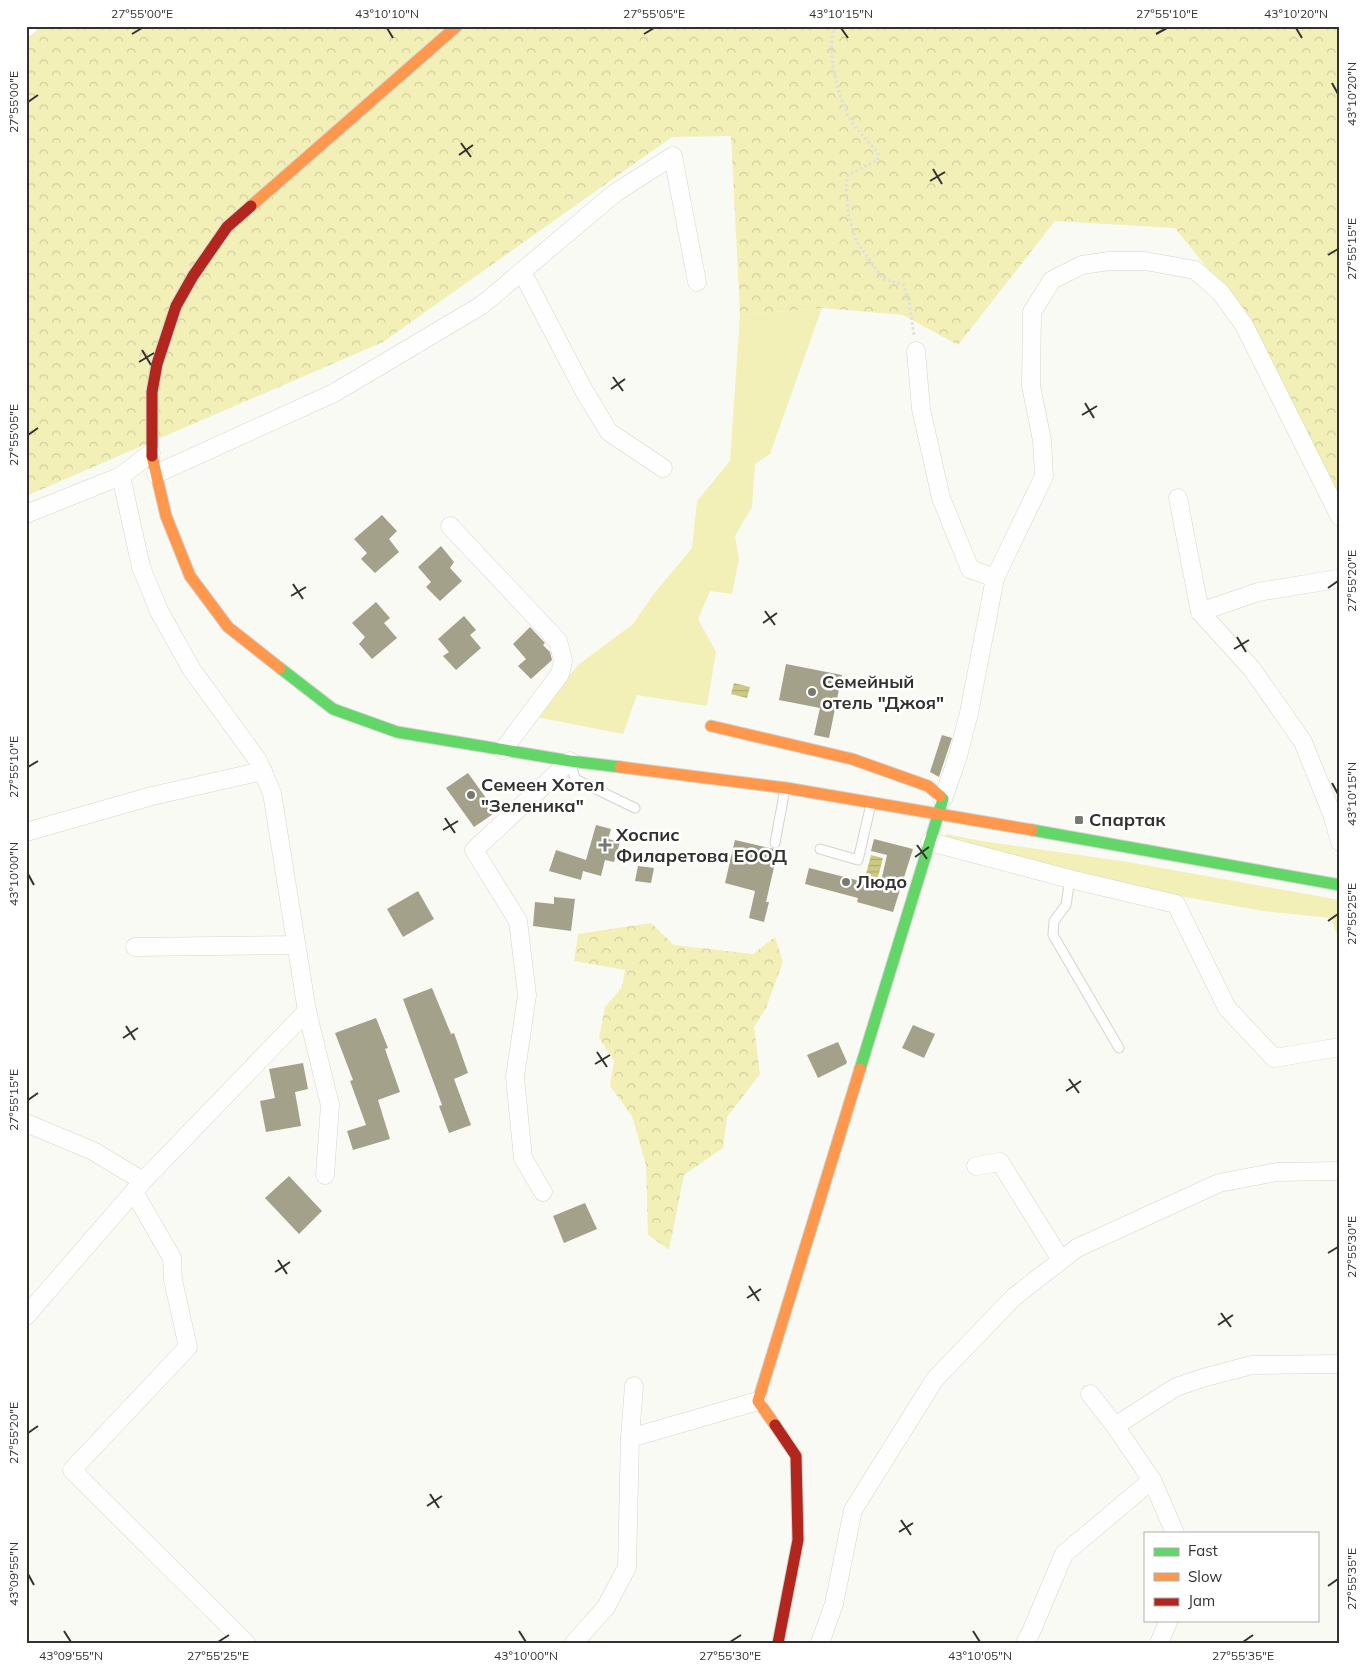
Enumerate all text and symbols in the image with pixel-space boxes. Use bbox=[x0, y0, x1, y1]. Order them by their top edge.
text: 27°55'00"E bbox=[111, 6, 173, 21]
text: 43°10'10"N bbox=[355, 6, 419, 21]
text: 27°55'05"E bbox=[623, 6, 685, 21]
text: 43°10'15"N bbox=[809, 6, 873, 21]
text: 27°55'10"E bbox=[1136, 6, 1198, 21]
text: 43°10'20"N bbox=[1264, 6, 1328, 21]
text: 43°10'20"N bbox=[1344, 62, 1359, 126]
text: 27°55'00"E bbox=[6, 71, 21, 133]
text: 27°55'15"E bbox=[1344, 218, 1359, 280]
text: 27°55'05"E bbox=[6, 404, 21, 466]
text: 27°55'20"E bbox=[1344, 550, 1359, 612]
place label: Семейный отель "Джоя" bbox=[822, 670, 944, 714]
marker: Семейный отель "Джоя" bbox=[806, 686, 818, 698]
text: 27°55'10"E bbox=[6, 736, 21, 798]
text: 43°10'15"N bbox=[1344, 762, 1359, 826]
place label: Семеен Хотел "Зеленика" bbox=[481, 773, 605, 817]
marker: Семеен Хотел "Зеленика" bbox=[465, 789, 477, 801]
place label: Спартак bbox=[1089, 808, 1166, 831]
marker: Спартак bbox=[1073, 814, 1085, 826]
place label: Хоспис Филаретова ЕООД bbox=[615, 823, 787, 867]
marker: Хоспис Филаретова ЕООД bbox=[598, 838, 612, 852]
text: 43°10'00"N bbox=[6, 842, 21, 906]
place label: Людо bbox=[856, 870, 907, 893]
marker: Людо bbox=[840, 876, 852, 888]
text: 27°55'25"E bbox=[1344, 883, 1359, 945]
text: 27°55'15"E bbox=[6, 1069, 21, 1131]
text: 27°55'30"E bbox=[1344, 1216, 1359, 1278]
text: 27°55'20"E bbox=[6, 1402, 21, 1464]
legend bbox=[1144, 1532, 1318, 1622]
text: Fast bbox=[1188, 1541, 1218, 1560]
text: 43°09'55"N bbox=[6, 1542, 21, 1606]
text: 27°55'35"E bbox=[1344, 1548, 1359, 1610]
text: Slow bbox=[1188, 1567, 1222, 1586]
text: Jam bbox=[1188, 1591, 1215, 1610]
text: 43°09'55"N bbox=[39, 1648, 103, 1663]
text: 27°55'25"E bbox=[187, 1648, 249, 1663]
text: 43°10'00"N bbox=[494, 1648, 558, 1663]
text: 27°55'30"E bbox=[699, 1648, 761, 1663]
text: 43°10'05"N bbox=[948, 1648, 1012, 1663]
text: 27°55'35"E bbox=[1212, 1648, 1274, 1663]

